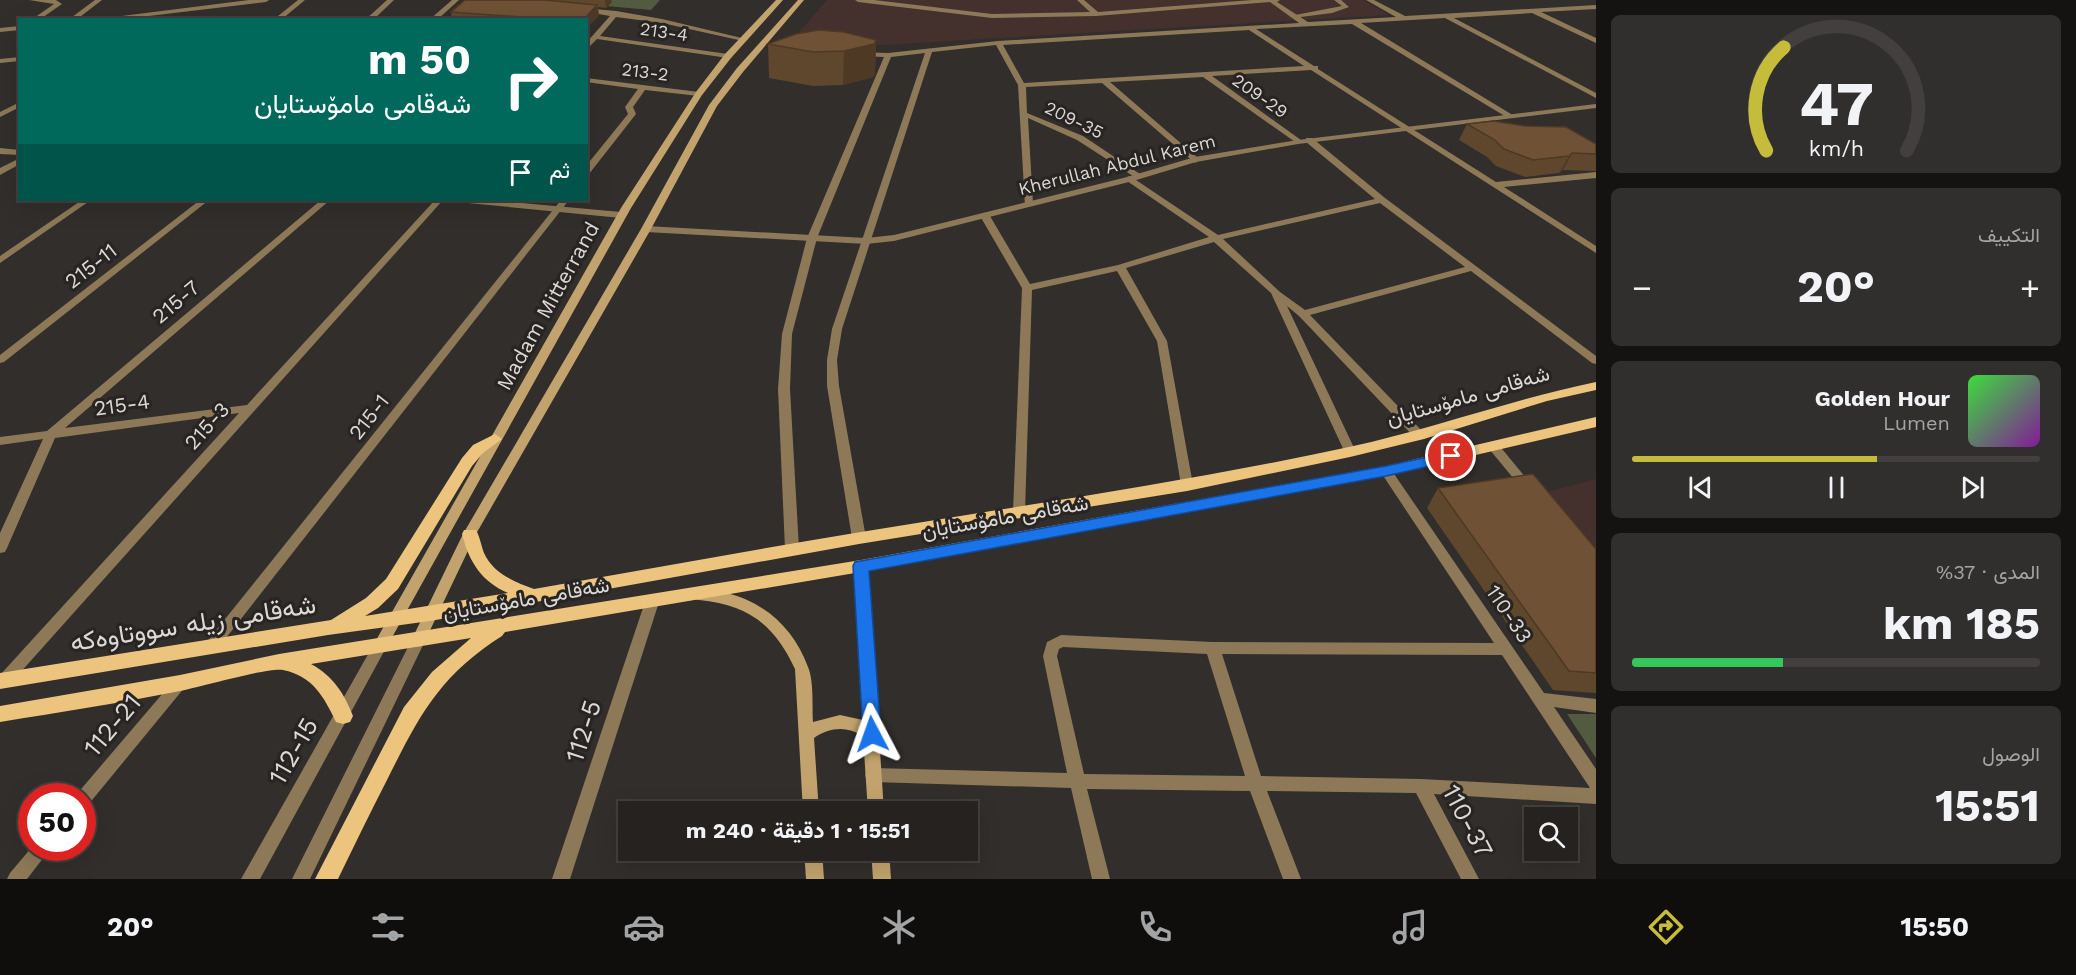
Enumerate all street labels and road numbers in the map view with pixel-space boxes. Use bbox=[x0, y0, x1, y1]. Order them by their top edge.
street label: 213-4 bbox=[639, 18, 689, 45]
street label: 213-2 bbox=[620, 58, 670, 85]
street label: 209-29 bbox=[1229, 69, 1292, 122]
street label: 209-35 bbox=[1041, 96, 1107, 143]
street label: Kherullah Abdul Karem bbox=[1016, 130, 1218, 199]
street label: Madam Mitterrand bbox=[491, 217, 604, 394]
street label: 215-11 bbox=[60, 238, 122, 294]
street label: 215-7 bbox=[147, 275, 205, 329]
street label: شەقامی مامۆستایان bbox=[1383, 360, 1553, 432]
street label: 215-4 bbox=[92, 388, 151, 421]
street label: 215-1 bbox=[343, 389, 394, 444]
street label: 215-3 bbox=[179, 397, 234, 455]
street label: شەقامی مامۆستایان bbox=[920, 490, 1090, 544]
street label: شەقامی مامۆستایان bbox=[441, 572, 611, 626]
street label: 110-33 bbox=[1481, 580, 1538, 647]
street label: شەقامی زیلە سووتاوەکە bbox=[68, 589, 318, 658]
street label: 112-21 bbox=[77, 688, 147, 762]
street label: 112-5 bbox=[559, 696, 607, 766]
street label: 112-15 bbox=[262, 712, 324, 790]
street label: 110-37 bbox=[1436, 779, 1500, 863]

